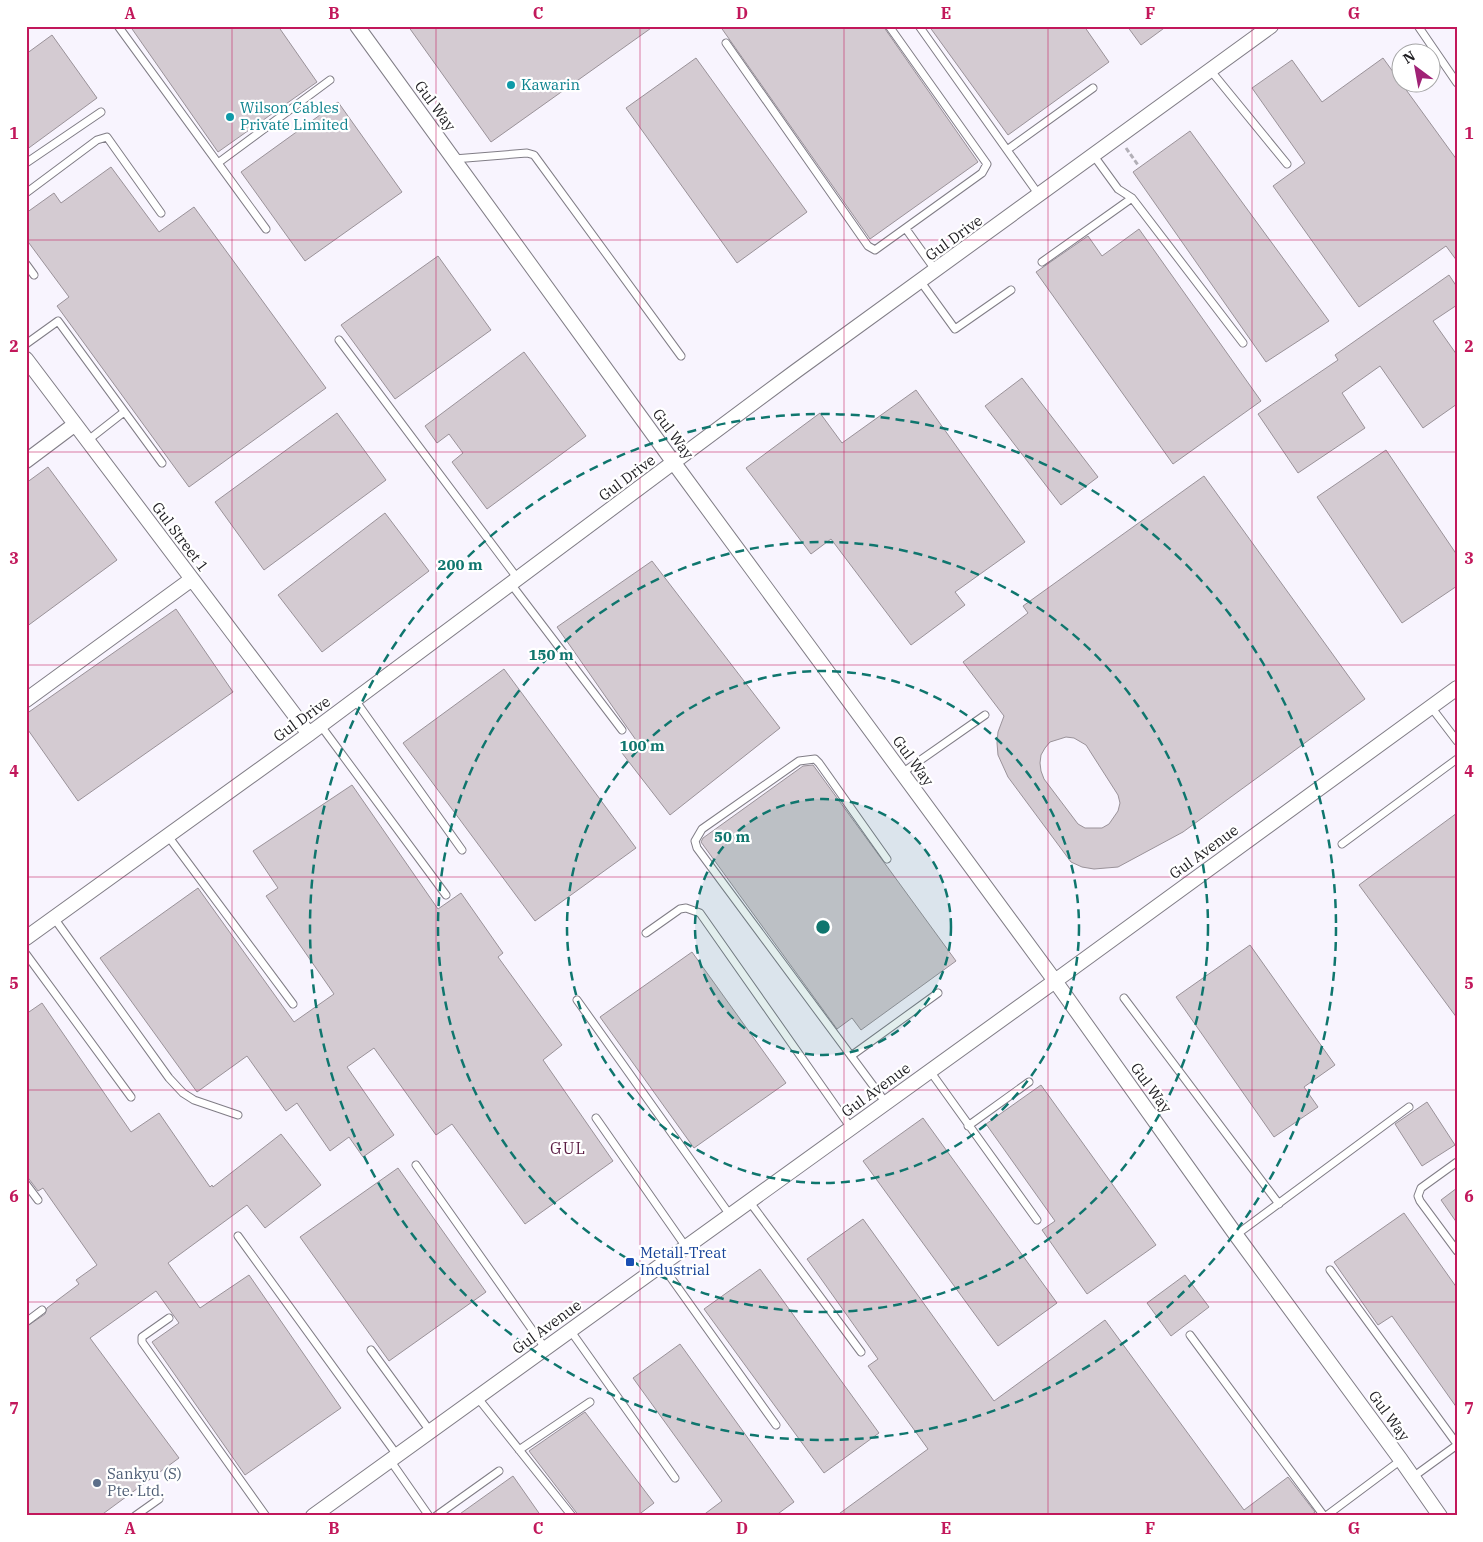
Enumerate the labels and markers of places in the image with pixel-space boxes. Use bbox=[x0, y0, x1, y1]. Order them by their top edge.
place label: Kawarin bbox=[521, 75, 581, 94]
marker: Kawarin bbox=[505, 79, 517, 91]
place label: Wilson Cables Private Limited bbox=[240, 98, 349, 134]
marker: Wilson Cables Private Limited bbox=[224, 111, 236, 123]
centre of rings bbox=[814, 918, 832, 936]
place label: Metall-Treat Industrial bbox=[640, 1243, 726, 1279]
marker: Metall-Treat Industrial bbox=[624, 1256, 636, 1268]
place label: Sankyu (S) Pte. Ltd. bbox=[107, 1464, 182, 1500]
marker: Sankyu (S) Pte. Ltd. bbox=[91, 1477, 103, 1489]

